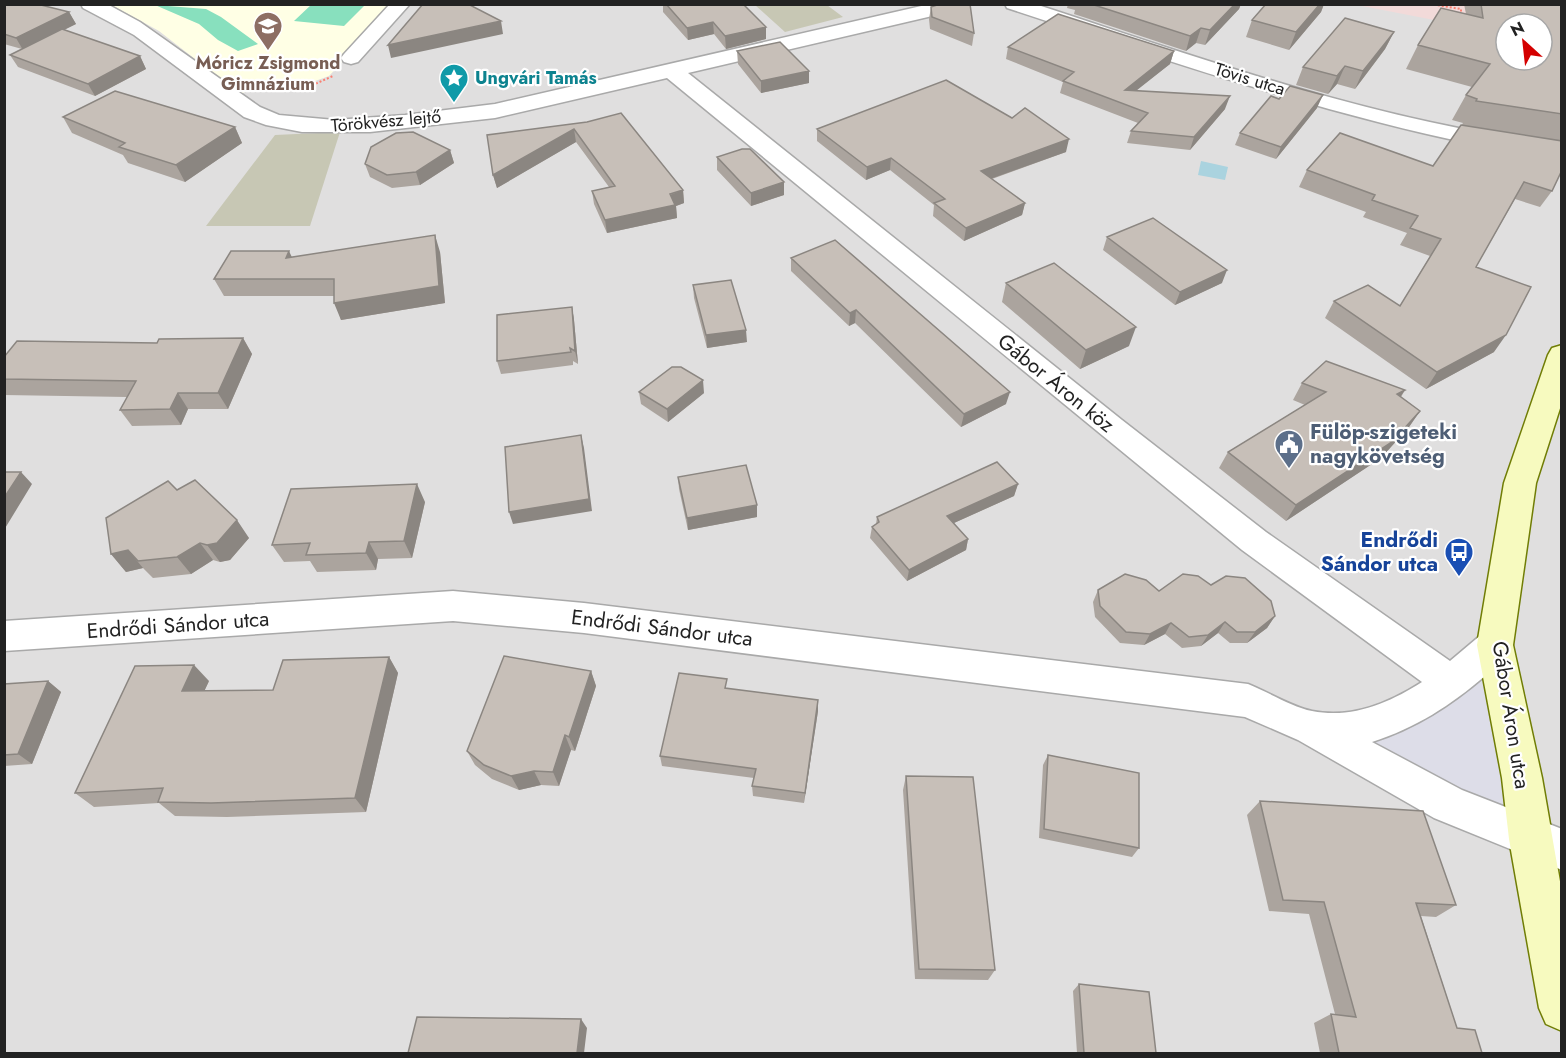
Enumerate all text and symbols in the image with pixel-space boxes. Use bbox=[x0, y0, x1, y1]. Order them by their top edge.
school or university icon: Móricz Zsigmond Gimnázium bbox=[252, 10, 284, 52]
north arrow bbox=[1494, 12, 1554, 72]
text: N bbox=[1507, 16, 1528, 42]
place label: Móricz Zsigmond Gimnázium bbox=[196, 50, 340, 97]
street label: Tövis utca bbox=[1212, 56, 1288, 102]
place icon: Ungvári Tamás bbox=[438, 62, 470, 104]
place label: Ungvári Tamás bbox=[475, 65, 597, 91]
street label: Törökvész lejtő bbox=[330, 103, 442, 139]
street label: Gábor Áron köz bbox=[991, 326, 1121, 440]
place label: Fülöp-szigeteki nagykövetség bbox=[1310, 417, 1457, 471]
public building icon: Fülöp-szigeteki nagykövetség bbox=[1273, 428, 1305, 470]
place label: Endrődi Sándor utca bbox=[1321, 525, 1438, 579]
bus stop icon: Endrődi Sándor utca bbox=[1443, 536, 1475, 578]
street label: Endrődi Sándor utca bbox=[569, 602, 755, 654]
street label: Endrődi Sándor utca bbox=[86, 604, 270, 646]
street label: Gábor Áron utca bbox=[1485, 639, 1537, 791]

